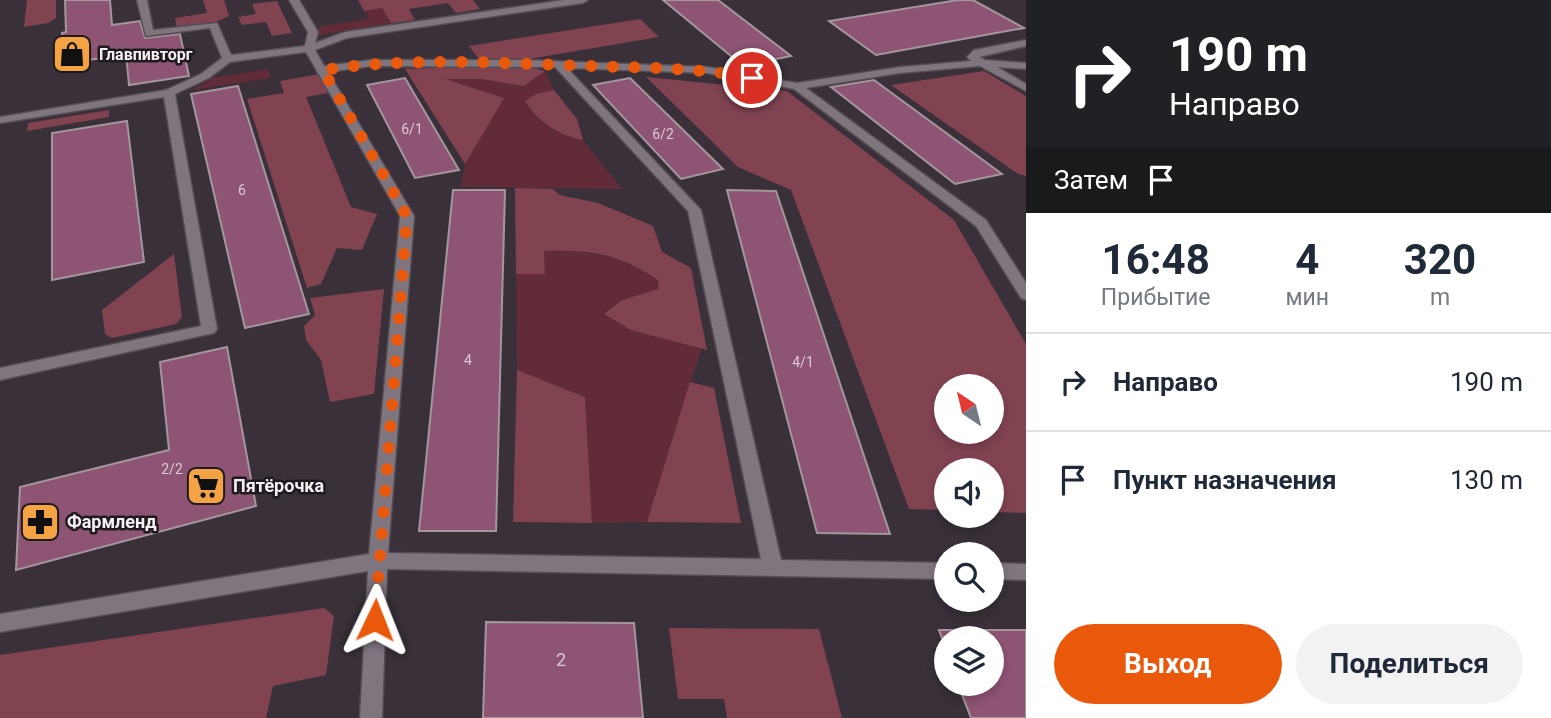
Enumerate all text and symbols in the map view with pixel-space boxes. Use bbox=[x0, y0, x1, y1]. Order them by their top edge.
text: 190 m bbox=[1169, 26, 1308, 83]
icon: right bbox=[1054, 28, 1145, 119]
shop icon: Главпивторг bbox=[51, 33, 93, 75]
place label: Главпивторг bbox=[99, 45, 193, 64]
pin bbox=[722, 48, 782, 108]
icon: arrive bbox=[733, 59, 771, 97]
text: Направо bbox=[1169, 85, 1300, 123]
house number: 6/1 bbox=[401, 121, 423, 137]
house number: 6/2 bbox=[652, 126, 674, 142]
icon: arrive bbox=[1142, 161, 1180, 199]
text: Затем bbox=[1054, 165, 1128, 195]
house number: 6 bbox=[238, 182, 246, 198]
text: 16:48 bbox=[1102, 235, 1210, 284]
text: 4 bbox=[1295, 235, 1319, 284]
text: 320 bbox=[1404, 235, 1476, 284]
text: Прибытие bbox=[1101, 284, 1211, 311]
text: мин bbox=[1285, 284, 1329, 311]
text: m bbox=[1430, 284, 1450, 311]
house number: 4 bbox=[464, 352, 472, 368]
house number: 4/1 bbox=[792, 354, 814, 370]
icon: right bbox=[1054, 363, 1092, 401]
text: Направо bbox=[1113, 367, 1218, 397]
text: 190 m bbox=[1450, 367, 1523, 397]
north arrow bbox=[934, 374, 1004, 444]
map controls bbox=[934, 374, 1004, 696]
button: sound bbox=[934, 458, 1004, 528]
house number: 2/2 bbox=[161, 461, 183, 477]
icon: arrive bbox=[1054, 461, 1092, 499]
supermarket icon: Пятёрочка bbox=[185, 465, 227, 507]
text: Пункт назначения bbox=[1113, 465, 1337, 495]
text: 130 m bbox=[1450, 465, 1523, 495]
place label: Пятёрочка bbox=[233, 475, 324, 496]
pharmacy icon: Фармленд bbox=[19, 501, 61, 543]
place label: Фармленд bbox=[67, 511, 157, 532]
button: search bbox=[934, 542, 1004, 612]
position arrow bbox=[338, 583, 412, 657]
button: Выход bbox=[1054, 624, 1282, 704]
button: Поделиться bbox=[1296, 624, 1523, 704]
button: layers bbox=[934, 626, 1004, 696]
house number: 2 bbox=[556, 649, 566, 670]

